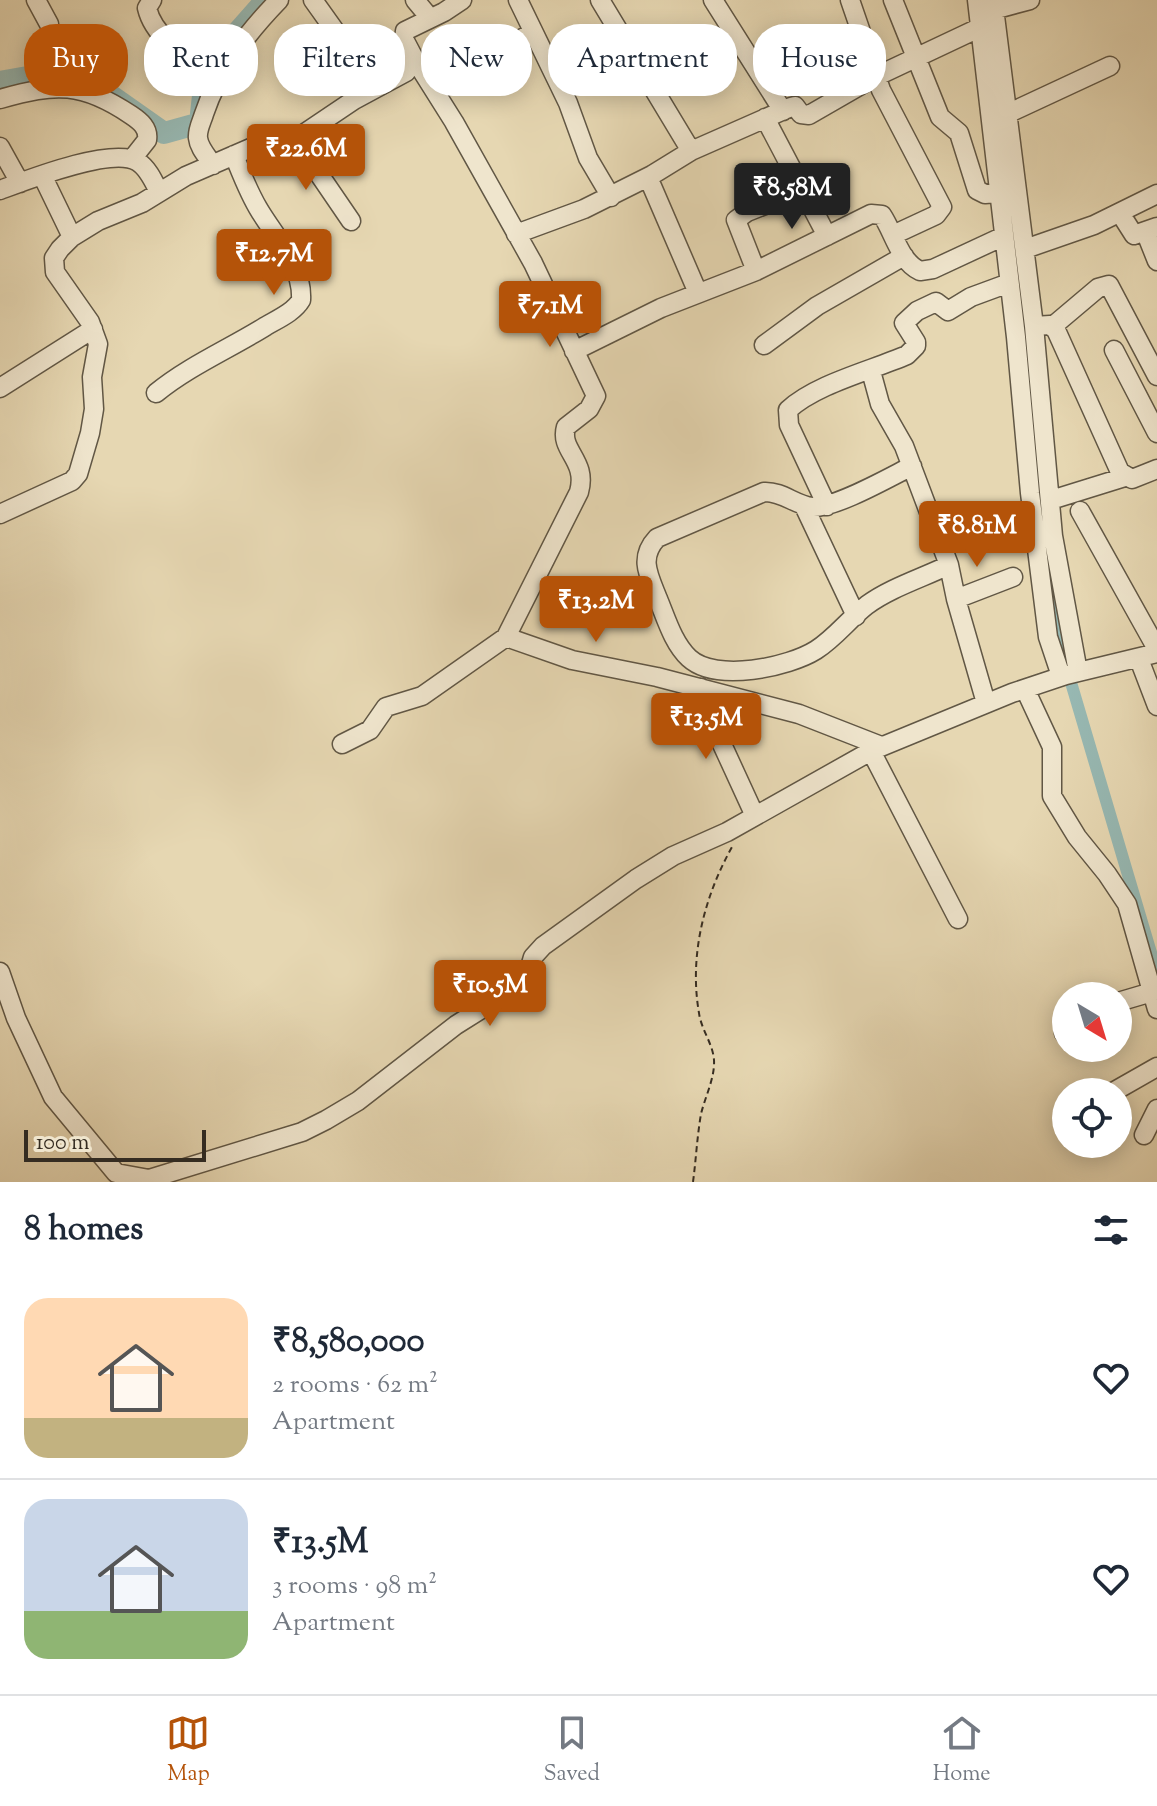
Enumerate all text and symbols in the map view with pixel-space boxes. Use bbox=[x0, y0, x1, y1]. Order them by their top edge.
chip: Buy bbox=[24, 24, 128, 96]
chip: Rent bbox=[144, 24, 258, 96]
chip: Filters bbox=[274, 24, 405, 96]
chip: New bbox=[421, 24, 532, 96]
chip: Apartment bbox=[548, 24, 737, 96]
chip: House bbox=[753, 24, 886, 96]
pin: ₹22.6M bbox=[241, 124, 371, 192]
text: ₹22.6M bbox=[265, 131, 347, 168]
pin: ₹8.58M bbox=[727, 163, 857, 231]
text: ₹8.58M bbox=[752, 170, 832, 207]
pin: ₹12.7M bbox=[209, 229, 339, 297]
text: ₹12.7M bbox=[235, 236, 313, 273]
pin: ₹7.1M bbox=[494, 281, 606, 349]
text: ₹7.1M bbox=[517, 288, 583, 325]
pin: ₹8.81M bbox=[912, 501, 1042, 569]
text: ₹8.81M bbox=[937, 508, 1017, 545]
pin: ₹13.2M bbox=[531, 576, 661, 644]
text: ₹13.2M bbox=[558, 583, 634, 620]
pin: ₹13.5M bbox=[641, 693, 771, 761]
text: ₹13.5M bbox=[669, 700, 743, 737]
pin: ₹10.5M bbox=[425, 960, 555, 1028]
text: ₹10.5M bbox=[452, 967, 528, 1004]
north arrow bbox=[1052, 982, 1132, 1062]
map controls bbox=[1052, 982, 1132, 1158]
button: locate bbox=[1052, 1078, 1132, 1158]
scale bar bbox=[24, 1126, 206, 1162]
text: 100 m bbox=[36, 1128, 89, 1160]
text: 8 homes bbox=[24, 1206, 143, 1255]
icon: filters bbox=[1089, 1208, 1133, 1252]
text: ₹8,580,000 bbox=[272, 1318, 424, 1367]
icon: home bbox=[88, 1330, 184, 1426]
icon: heart bbox=[1089, 1356, 1133, 1400]
text: 2 rooms · 62 m² bbox=[272, 1367, 438, 1404]
text: Apartment bbox=[272, 1404, 395, 1441]
text: ₹13.5M bbox=[272, 1519, 368, 1568]
icon: home bbox=[88, 1531, 184, 1627]
icon: heart bbox=[1089, 1557, 1133, 1601]
text: 3 rooms · 98 m² bbox=[272, 1568, 437, 1605]
text: Apartment bbox=[272, 1605, 395, 1642]
tab: Map bbox=[166, 1711, 210, 1791]
tab: Saved bbox=[543, 1711, 600, 1791]
tab: Home bbox=[933, 1711, 991, 1791]

